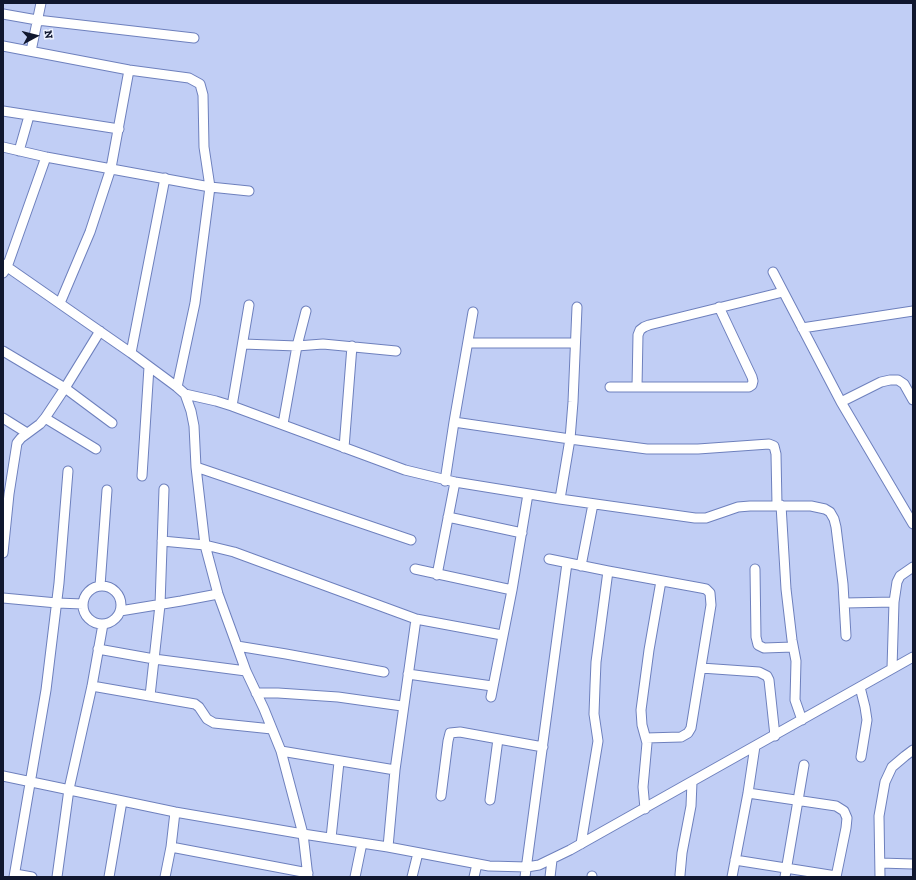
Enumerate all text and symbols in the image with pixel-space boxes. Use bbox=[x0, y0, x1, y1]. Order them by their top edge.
north arrow bbox=[16, 16, 56, 56]
text: N bbox=[41, 30, 55, 39]

